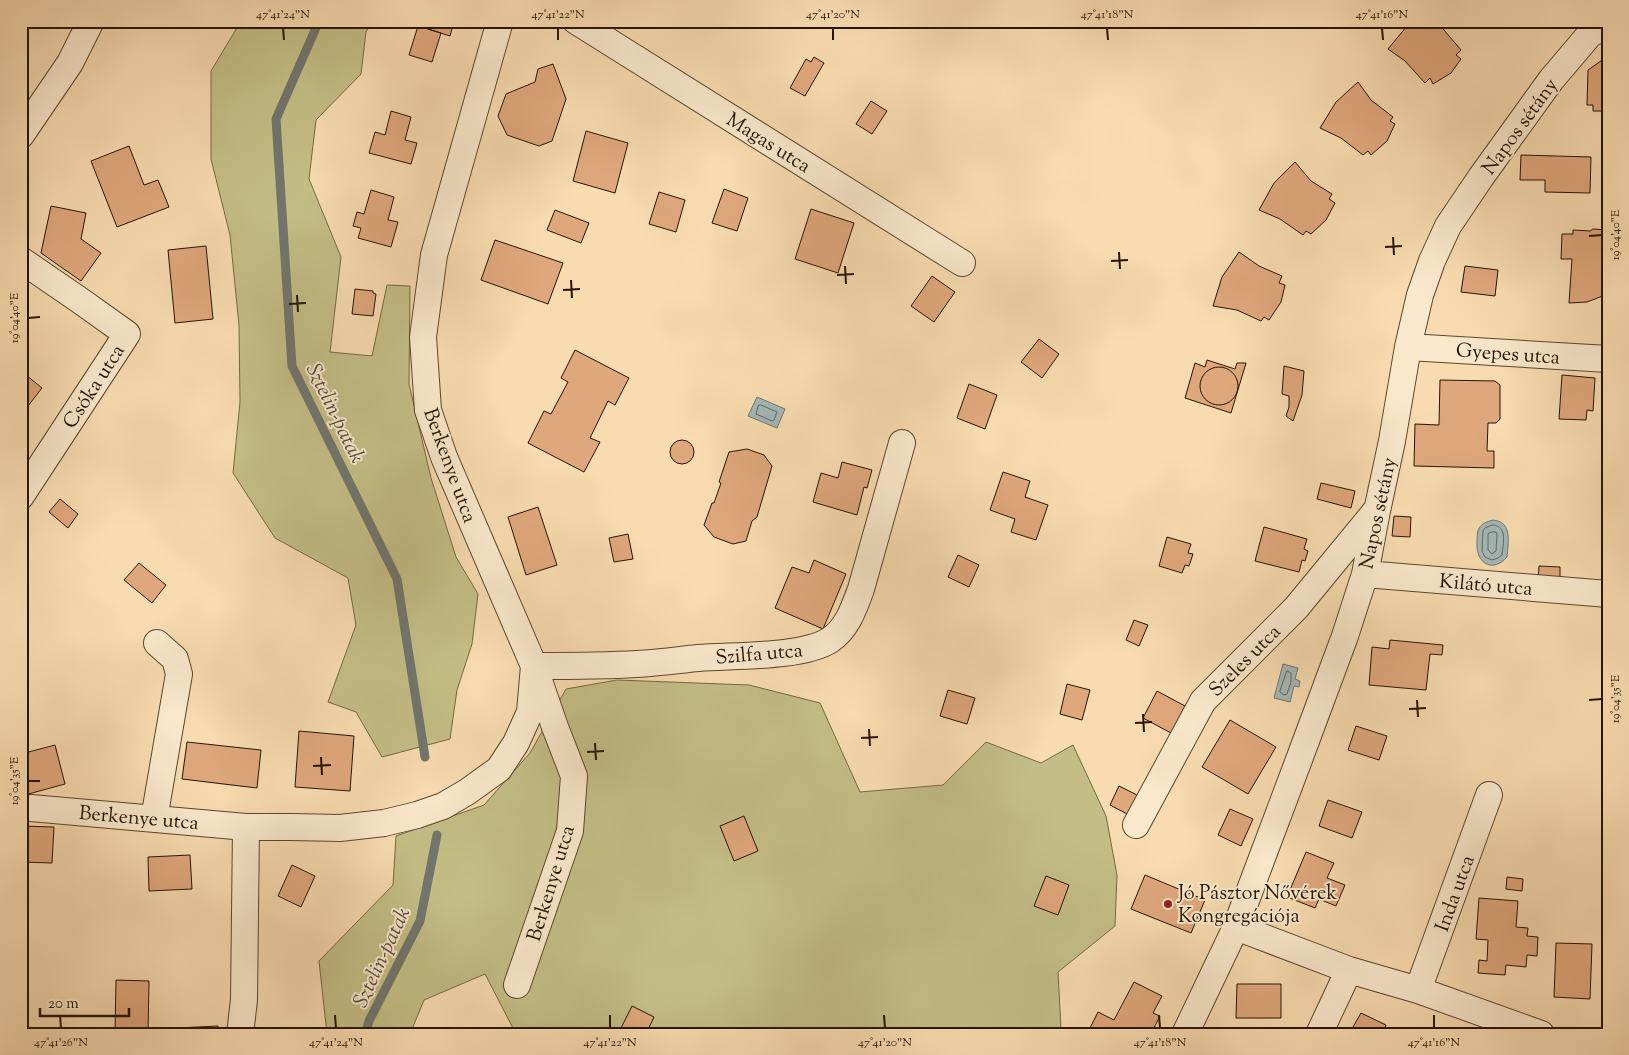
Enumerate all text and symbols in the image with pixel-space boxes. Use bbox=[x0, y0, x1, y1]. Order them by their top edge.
text: 47°41'24"N bbox=[256, 6, 310, 24]
text: 47°41'22"N bbox=[531, 6, 585, 24]
text: 47°41'20"N bbox=[806, 6, 860, 24]
text: 47°41'18"N bbox=[1081, 6, 1134, 24]
text: 47°41'16"N bbox=[1356, 6, 1409, 24]
street label: Napos sétány bbox=[1476, 73, 1566, 182]
street label: Magas utca bbox=[720, 107, 816, 182]
text: 19°04'40"E bbox=[1607, 209, 1625, 260]
text: 19°04'40"E bbox=[6, 292, 24, 343]
street label: Gyepes utca bbox=[1455, 337, 1561, 374]
street label: Csóka utca bbox=[57, 339, 133, 435]
water label: Sztelin-patak bbox=[297, 359, 371, 469]
street label: Berkenye utca bbox=[414, 404, 483, 527]
street label: Napos sétány bbox=[1353, 455, 1405, 572]
street label: Kilátó utca bbox=[1438, 568, 1534, 605]
street label: Szeles utca bbox=[1203, 619, 1289, 705]
street label: Szilfa utca bbox=[714, 637, 804, 674]
text: 19°04'35"E bbox=[1607, 674, 1625, 723]
text: 19°04'35"E bbox=[6, 756, 24, 805]
street label: Berkenye utca bbox=[78, 800, 200, 839]
street label: Berkenye utca bbox=[521, 822, 584, 945]
street label: Inda utca bbox=[1429, 851, 1484, 936]
place label: Jó Pásztor Nővérek Kongregációja bbox=[1177, 880, 1337, 932]
marker: Jó Pásztor Nővérek Kongregációja bbox=[1162, 898, 1174, 910]
water label: Sztelin-patak bbox=[347, 902, 419, 1013]
scale bar bbox=[40, 985, 129, 1017]
text: 20 m bbox=[48, 994, 79, 1015]
text: 47°41'26"N bbox=[34, 1034, 88, 1052]
text: 47°41'24"N bbox=[309, 1034, 363, 1052]
text: 47°41'22"N bbox=[583, 1034, 637, 1052]
text: 47°41'20"N bbox=[858, 1034, 912, 1052]
text: 47°41'18"N bbox=[1134, 1034, 1187, 1052]
text: 47°41'16"N bbox=[1408, 1034, 1461, 1052]

